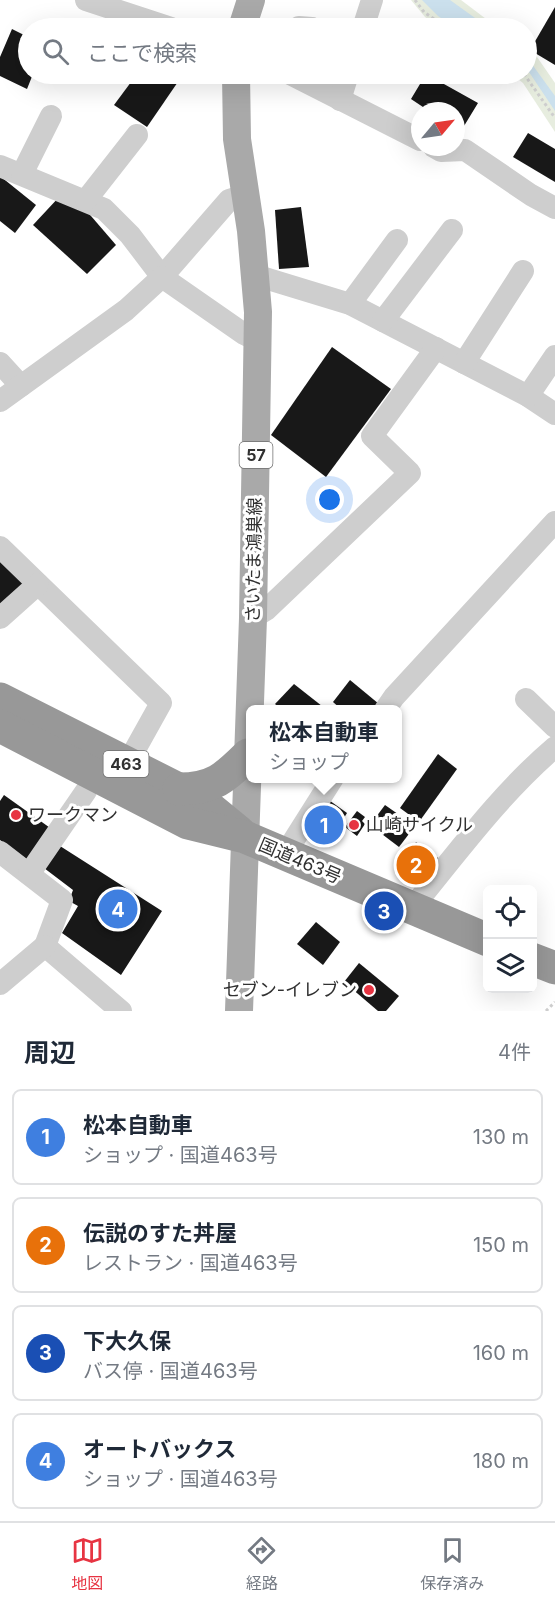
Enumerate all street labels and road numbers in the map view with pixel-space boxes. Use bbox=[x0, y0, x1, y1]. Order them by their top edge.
road number: 57 bbox=[240, 442, 272, 468]
street label: さいたま鴻巣線 bbox=[242, 497, 265, 623]
road number: 463 bbox=[104, 751, 148, 777]
street label: 国道463号 bbox=[256, 834, 345, 887]

